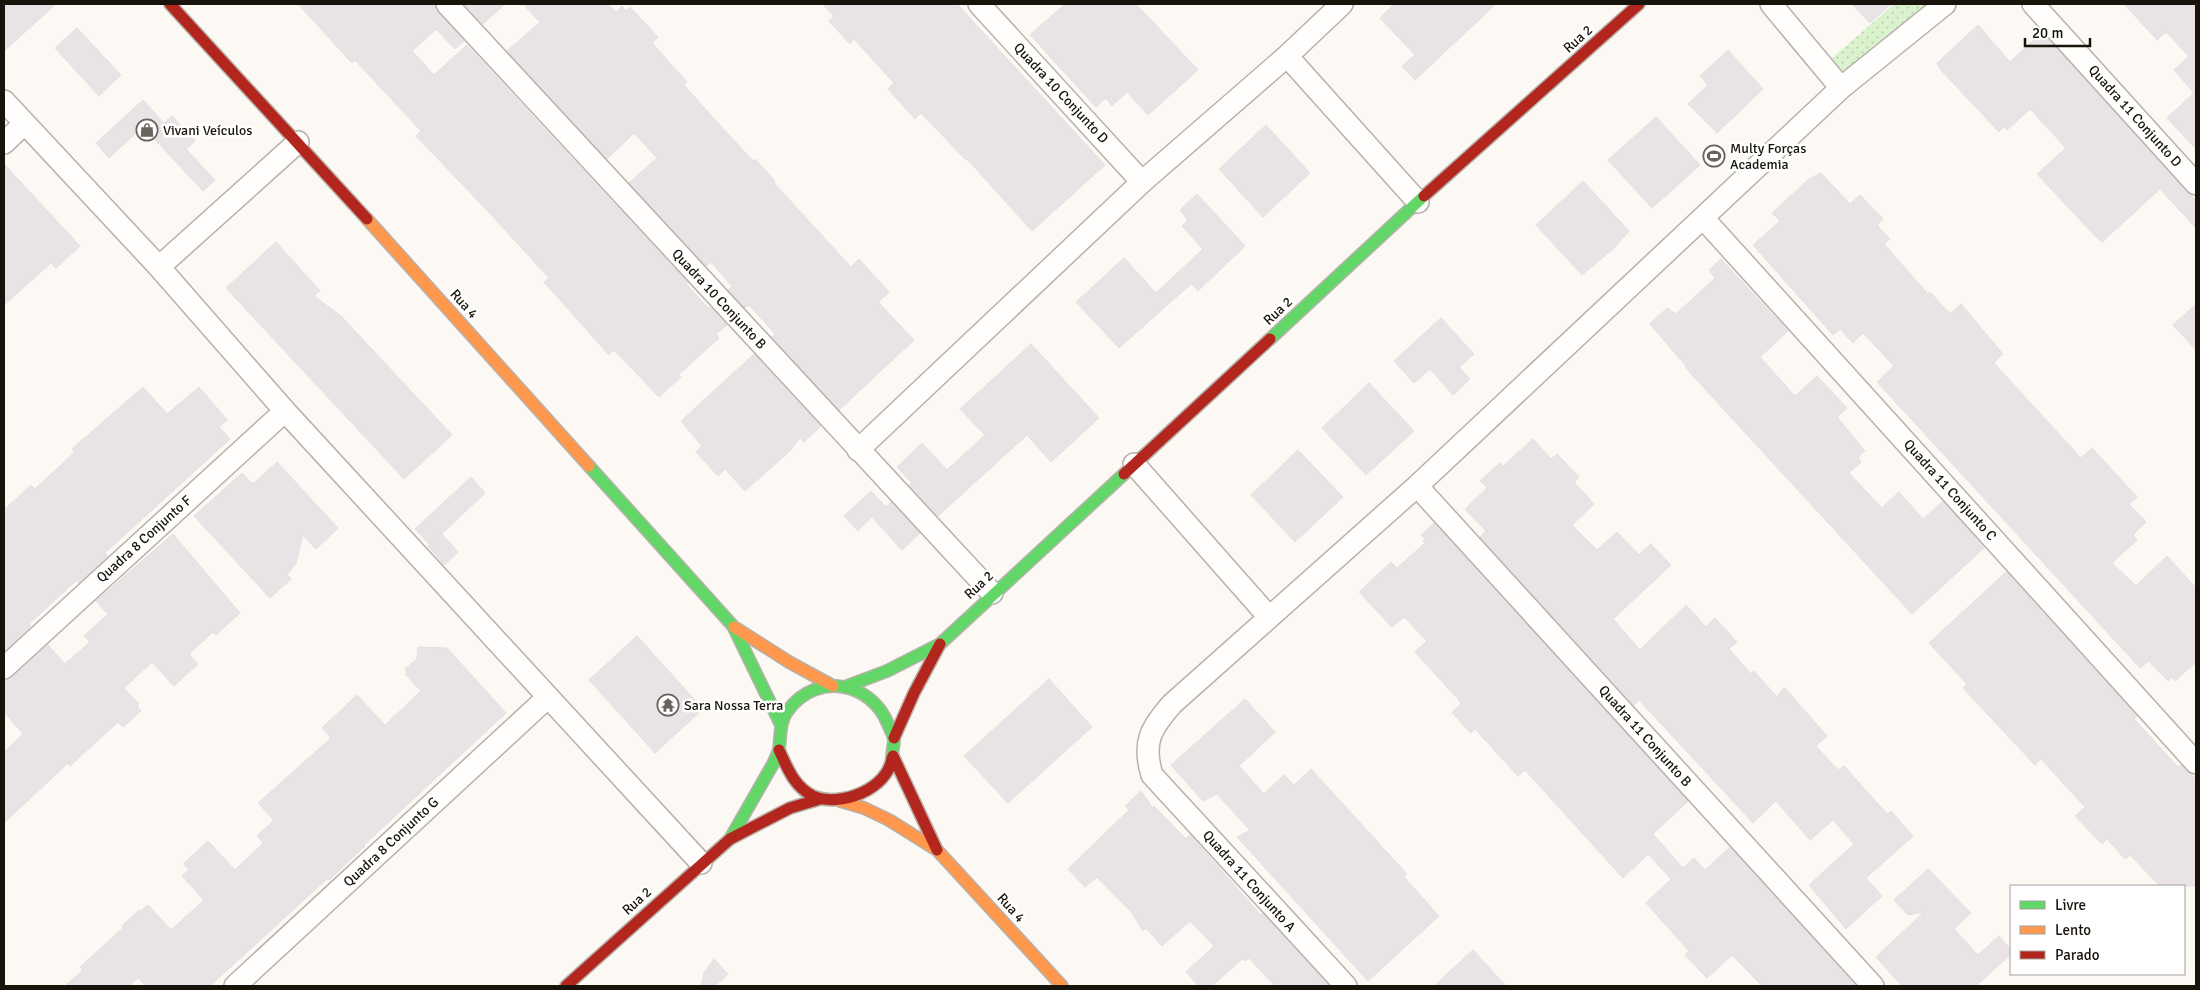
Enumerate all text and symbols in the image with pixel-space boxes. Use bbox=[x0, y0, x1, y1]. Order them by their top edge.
scale bar bbox=[2025, 15, 2090, 47]
street label: Rua 2 bbox=[1560, 21, 1596, 57]
text: 20 m bbox=[2032, 24, 2063, 42]
street label: Quadra 10 Conjunto D bbox=[1010, 39, 1112, 147]
street label: Quadra 11 Conjunto D bbox=[2085, 62, 2185, 170]
shop icon: Vivani Veículos bbox=[135, 118, 159, 142]
place label: Vivani Veículos bbox=[163, 122, 252, 139]
place label: Multy Forças Academia bbox=[1730, 140, 1806, 173]
sports icon: Multy Forças Academia bbox=[1702, 144, 1726, 168]
street label: Quadra 10 Conjunto B bbox=[668, 245, 770, 353]
street label: Rua 4 bbox=[446, 286, 482, 322]
street label: Rua 2 bbox=[1260, 293, 1296, 329]
street label: Quadra 11 Conjunto C bbox=[1900, 436, 2000, 544]
street label: Quadra 8 Conjunto F bbox=[93, 492, 195, 586]
street label: Rua 2 bbox=[961, 567, 997, 603]
street label: Quadra 11 Conjunto B bbox=[1595, 682, 1695, 790]
temple icon: Sara Nossa Terra bbox=[656, 693, 680, 717]
place label: Sara Nossa Terra bbox=[684, 697, 783, 714]
street label: Quadra 8 Conjunto G bbox=[340, 794, 442, 890]
street label: Quadra 11 Conjunto A bbox=[1199, 827, 1299, 936]
street label: Rua 2 bbox=[619, 883, 655, 919]
legend bbox=[2010, 885, 2185, 975]
street label: Rua 4 bbox=[993, 890, 1029, 926]
text: Livre bbox=[2055, 896, 2086, 914]
text: Lento bbox=[2055, 921, 2091, 939]
text: Parado bbox=[2055, 946, 2100, 964]

